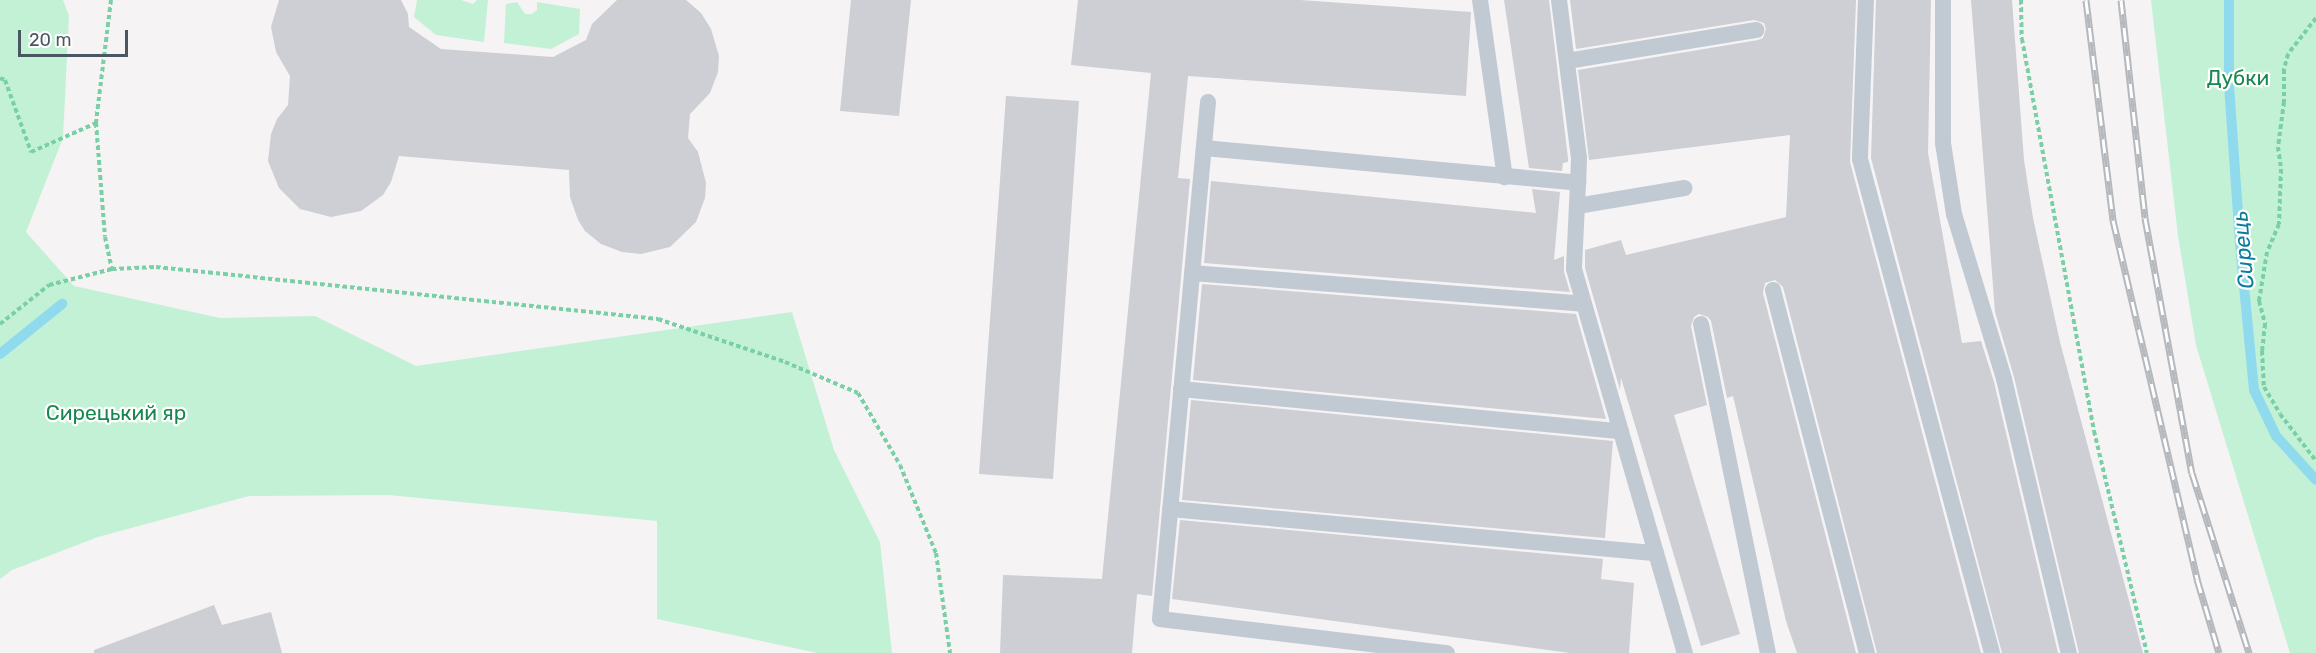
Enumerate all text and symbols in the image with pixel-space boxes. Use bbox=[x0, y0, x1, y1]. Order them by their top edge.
scale bar bbox=[21, 18, 130, 56]
text: 20 m bbox=[29, 29, 71, 51]
park label: Дубки bbox=[2207, 65, 2269, 91]
water label: Сирець bbox=[2226, 210, 2260, 290]
park label: Сирецький яр bbox=[46, 400, 186, 426]

